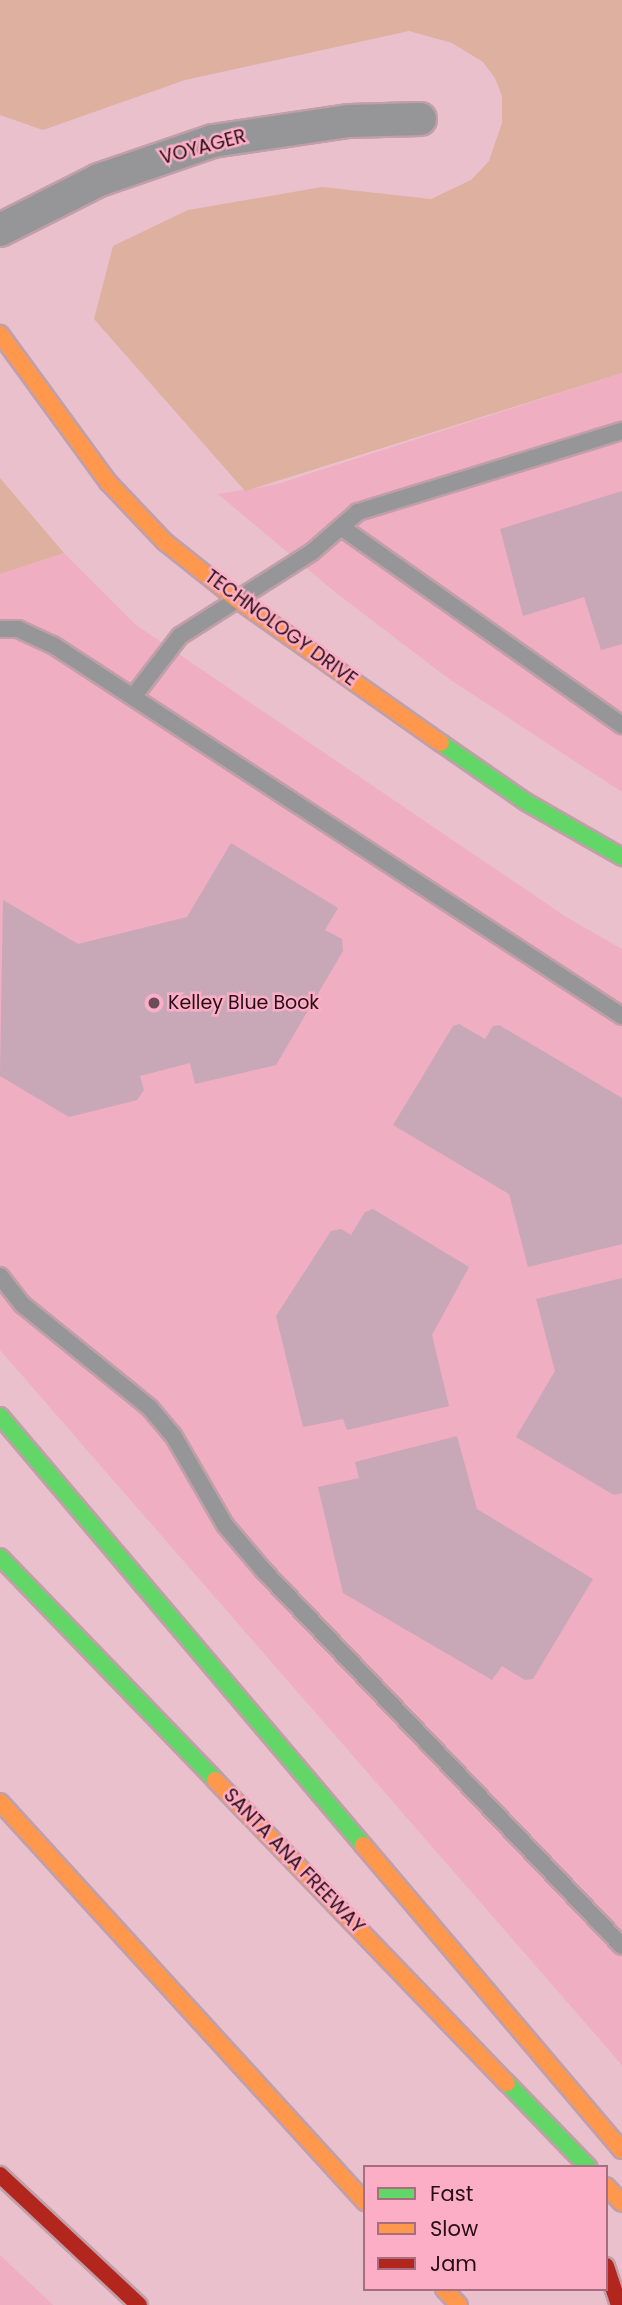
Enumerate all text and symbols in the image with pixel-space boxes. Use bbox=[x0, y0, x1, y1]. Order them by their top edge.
street label: VOYAGER bbox=[158, 125, 248, 169]
street label: TECHNOLOGY DRIVE bbox=[200, 565, 362, 691]
place label: Kelley Blue Book bbox=[168, 992, 319, 1014]
marker: Kelley Blue Book bbox=[146, 995, 162, 1011]
street label: SANTA ANA FREEWAY bbox=[219, 1784, 369, 1938]
legend bbox=[363, 2165, 608, 2291]
text: Fast bbox=[430, 2179, 473, 2208]
text: Slow bbox=[430, 2214, 478, 2243]
text: Jam bbox=[430, 2249, 477, 2278]

